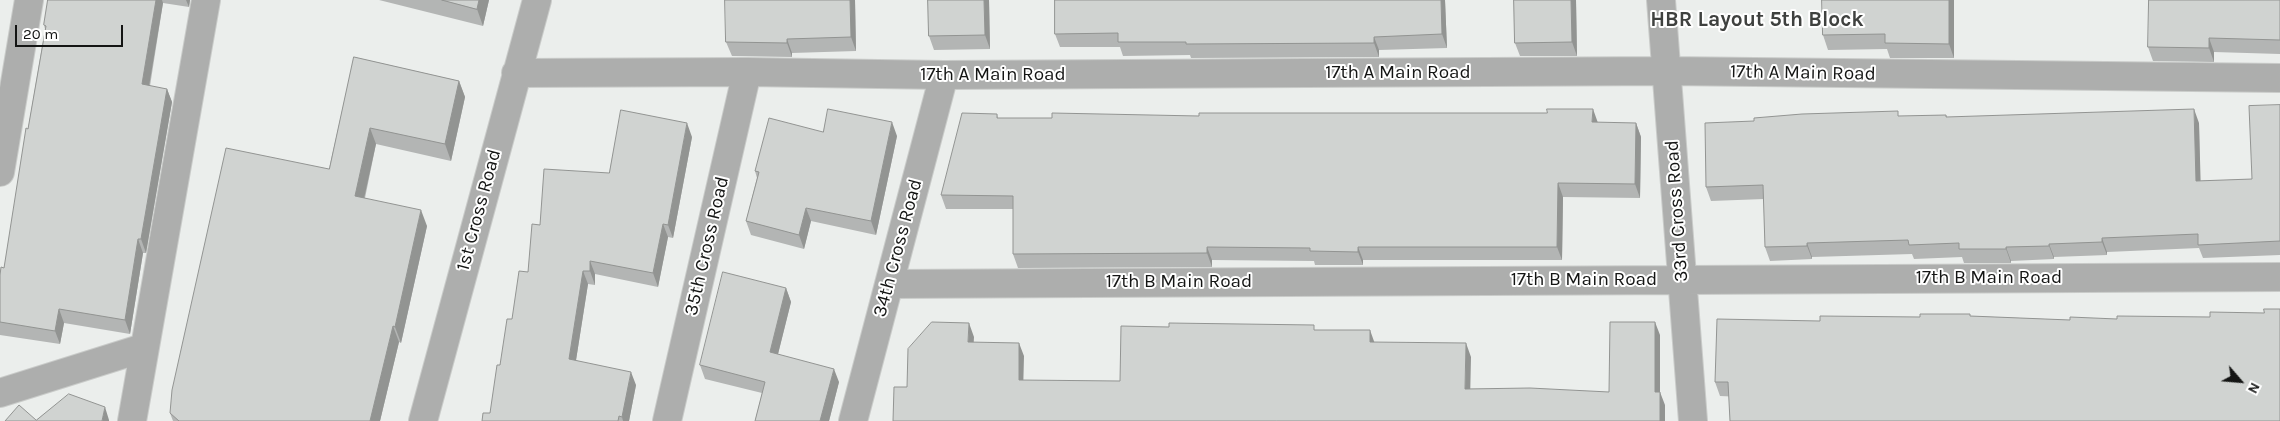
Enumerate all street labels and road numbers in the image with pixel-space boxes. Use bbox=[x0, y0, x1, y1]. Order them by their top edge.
street label: 17th A Main Road bbox=[1730, 60, 1876, 86]
street label: 17th A Main Road bbox=[1325, 62, 1471, 84]
street label: 17th A Main Road bbox=[920, 64, 1066, 86]
street label: 33rd Cross Road bbox=[1661, 139, 1693, 283]
street label: 1st Cross Road bbox=[452, 147, 506, 273]
street label: 35th Cross Road bbox=[680, 174, 734, 318]
street label: 34th Cross Road bbox=[869, 176, 927, 320]
street label: 17th B Main Road bbox=[1916, 267, 2062, 289]
street label: 17th B Main Road bbox=[1511, 269, 1657, 291]
street label: 17th B Main Road bbox=[1106, 271, 1252, 293]

